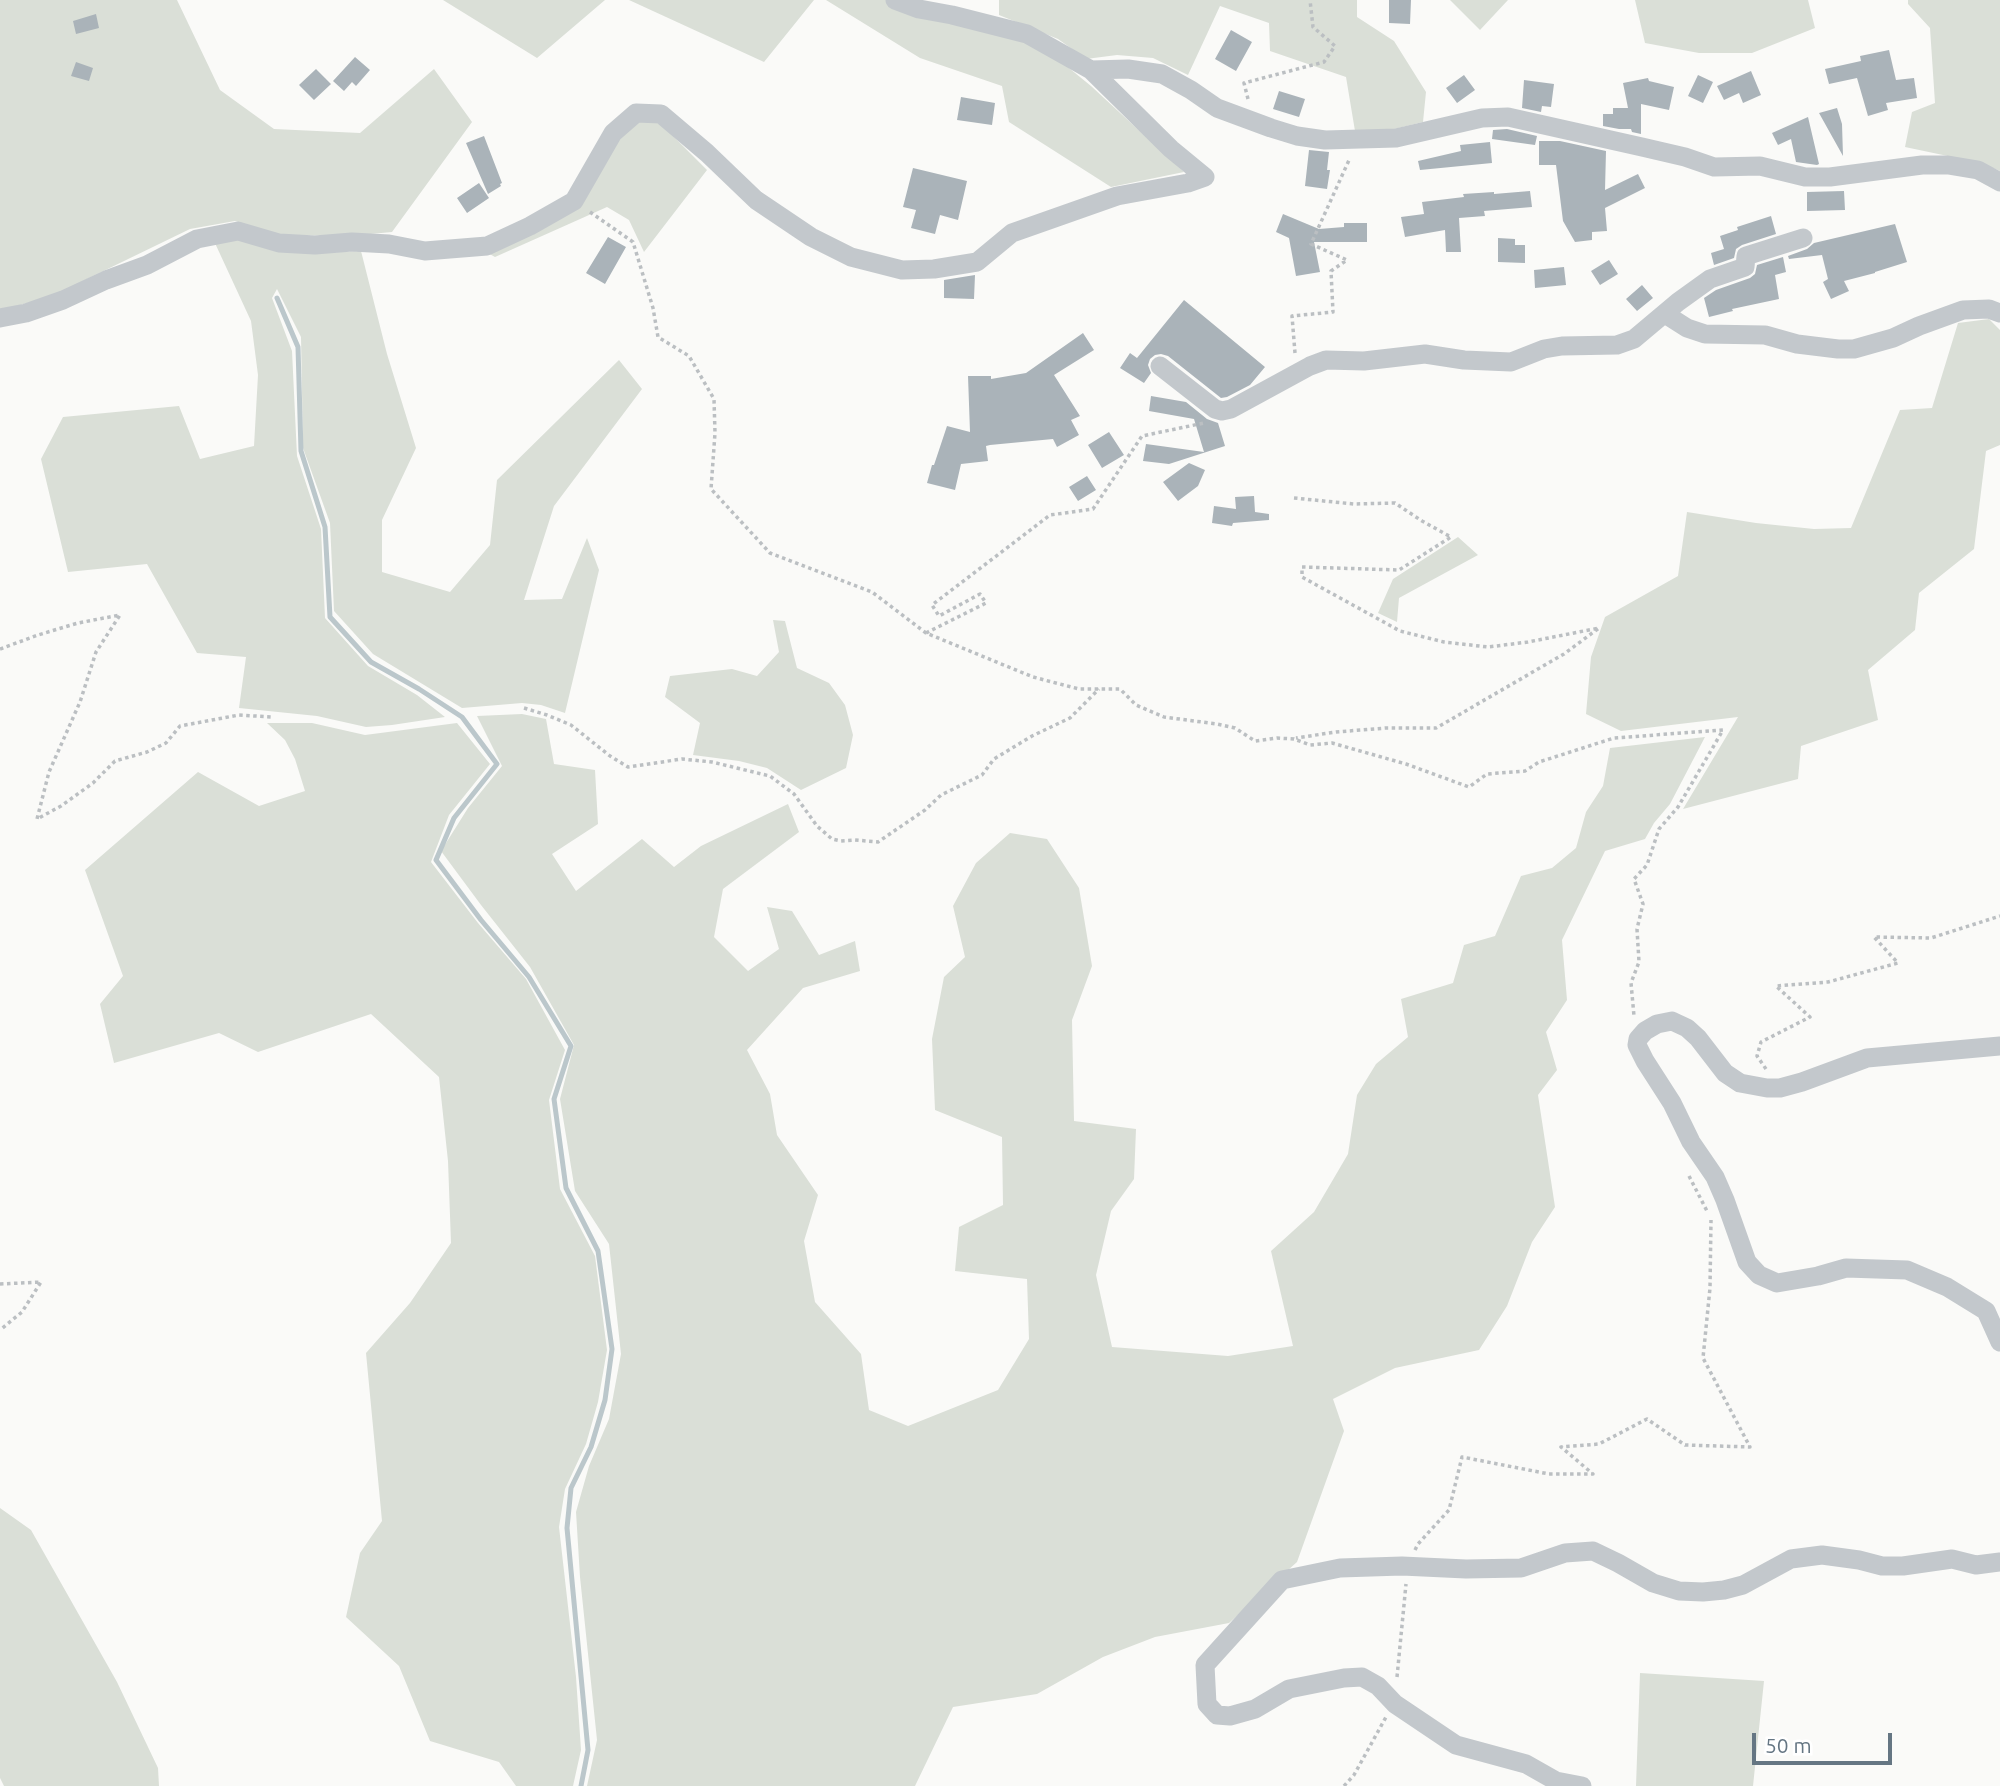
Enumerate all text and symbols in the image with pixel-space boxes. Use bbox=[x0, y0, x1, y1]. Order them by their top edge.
scale bar bbox=[1755, 1720, 1895, 1764]
text: 50 m bbox=[1765, 1733, 1812, 1757]

